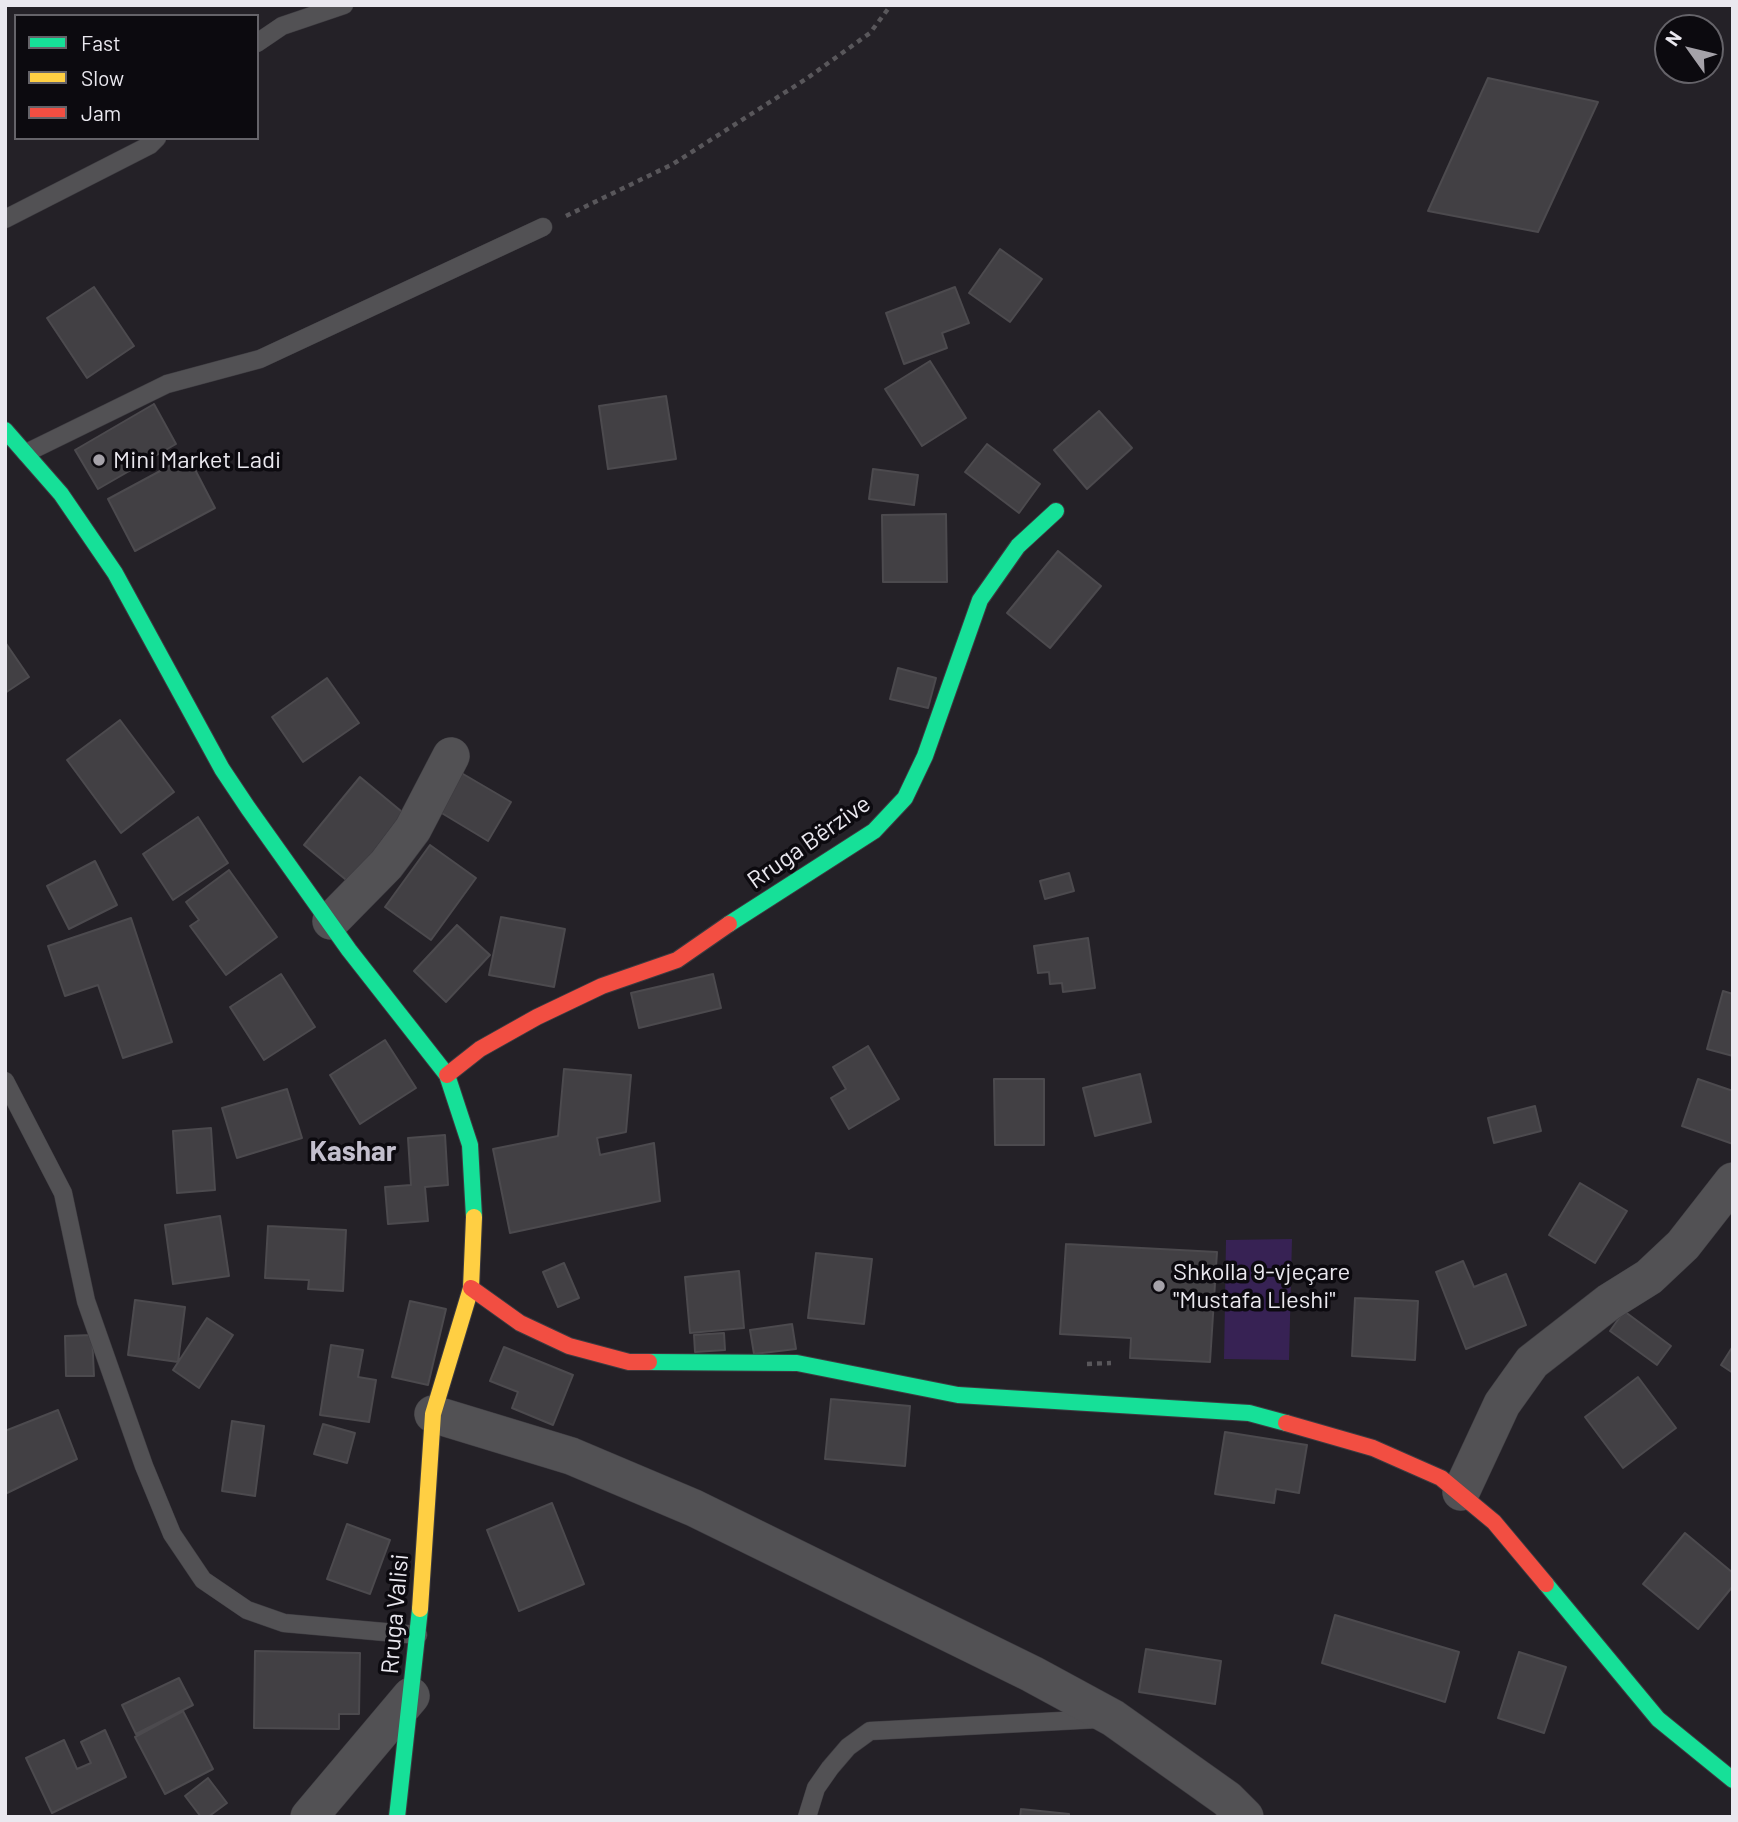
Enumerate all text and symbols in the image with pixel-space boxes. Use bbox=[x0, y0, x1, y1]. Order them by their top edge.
legend bbox=[14, 14, 259, 140]
north arrow bbox=[1654, 14, 1724, 84]
text: N bbox=[1660, 26, 1686, 50]
text: Fast bbox=[81, 30, 121, 55]
text: Slow bbox=[81, 65, 124, 90]
text: Jam bbox=[81, 100, 121, 125]
place label: Mini Market Ladi bbox=[113, 446, 281, 474]
marker: Mini Market Ladi bbox=[91, 452, 107, 468]
street label: Rruga Bërzive bbox=[742, 789, 876, 895]
district label: Kashar bbox=[309, 1135, 397, 1169]
place label: Shkolla 9-vjeçare "Mustafa Lleshi" bbox=[1173, 1258, 1350, 1314]
marker: Shkolla 9-vjeçare "Mustafa Lleshi" bbox=[1151, 1278, 1167, 1294]
street label: Rruga Valisi bbox=[375, 1553, 415, 1675]

